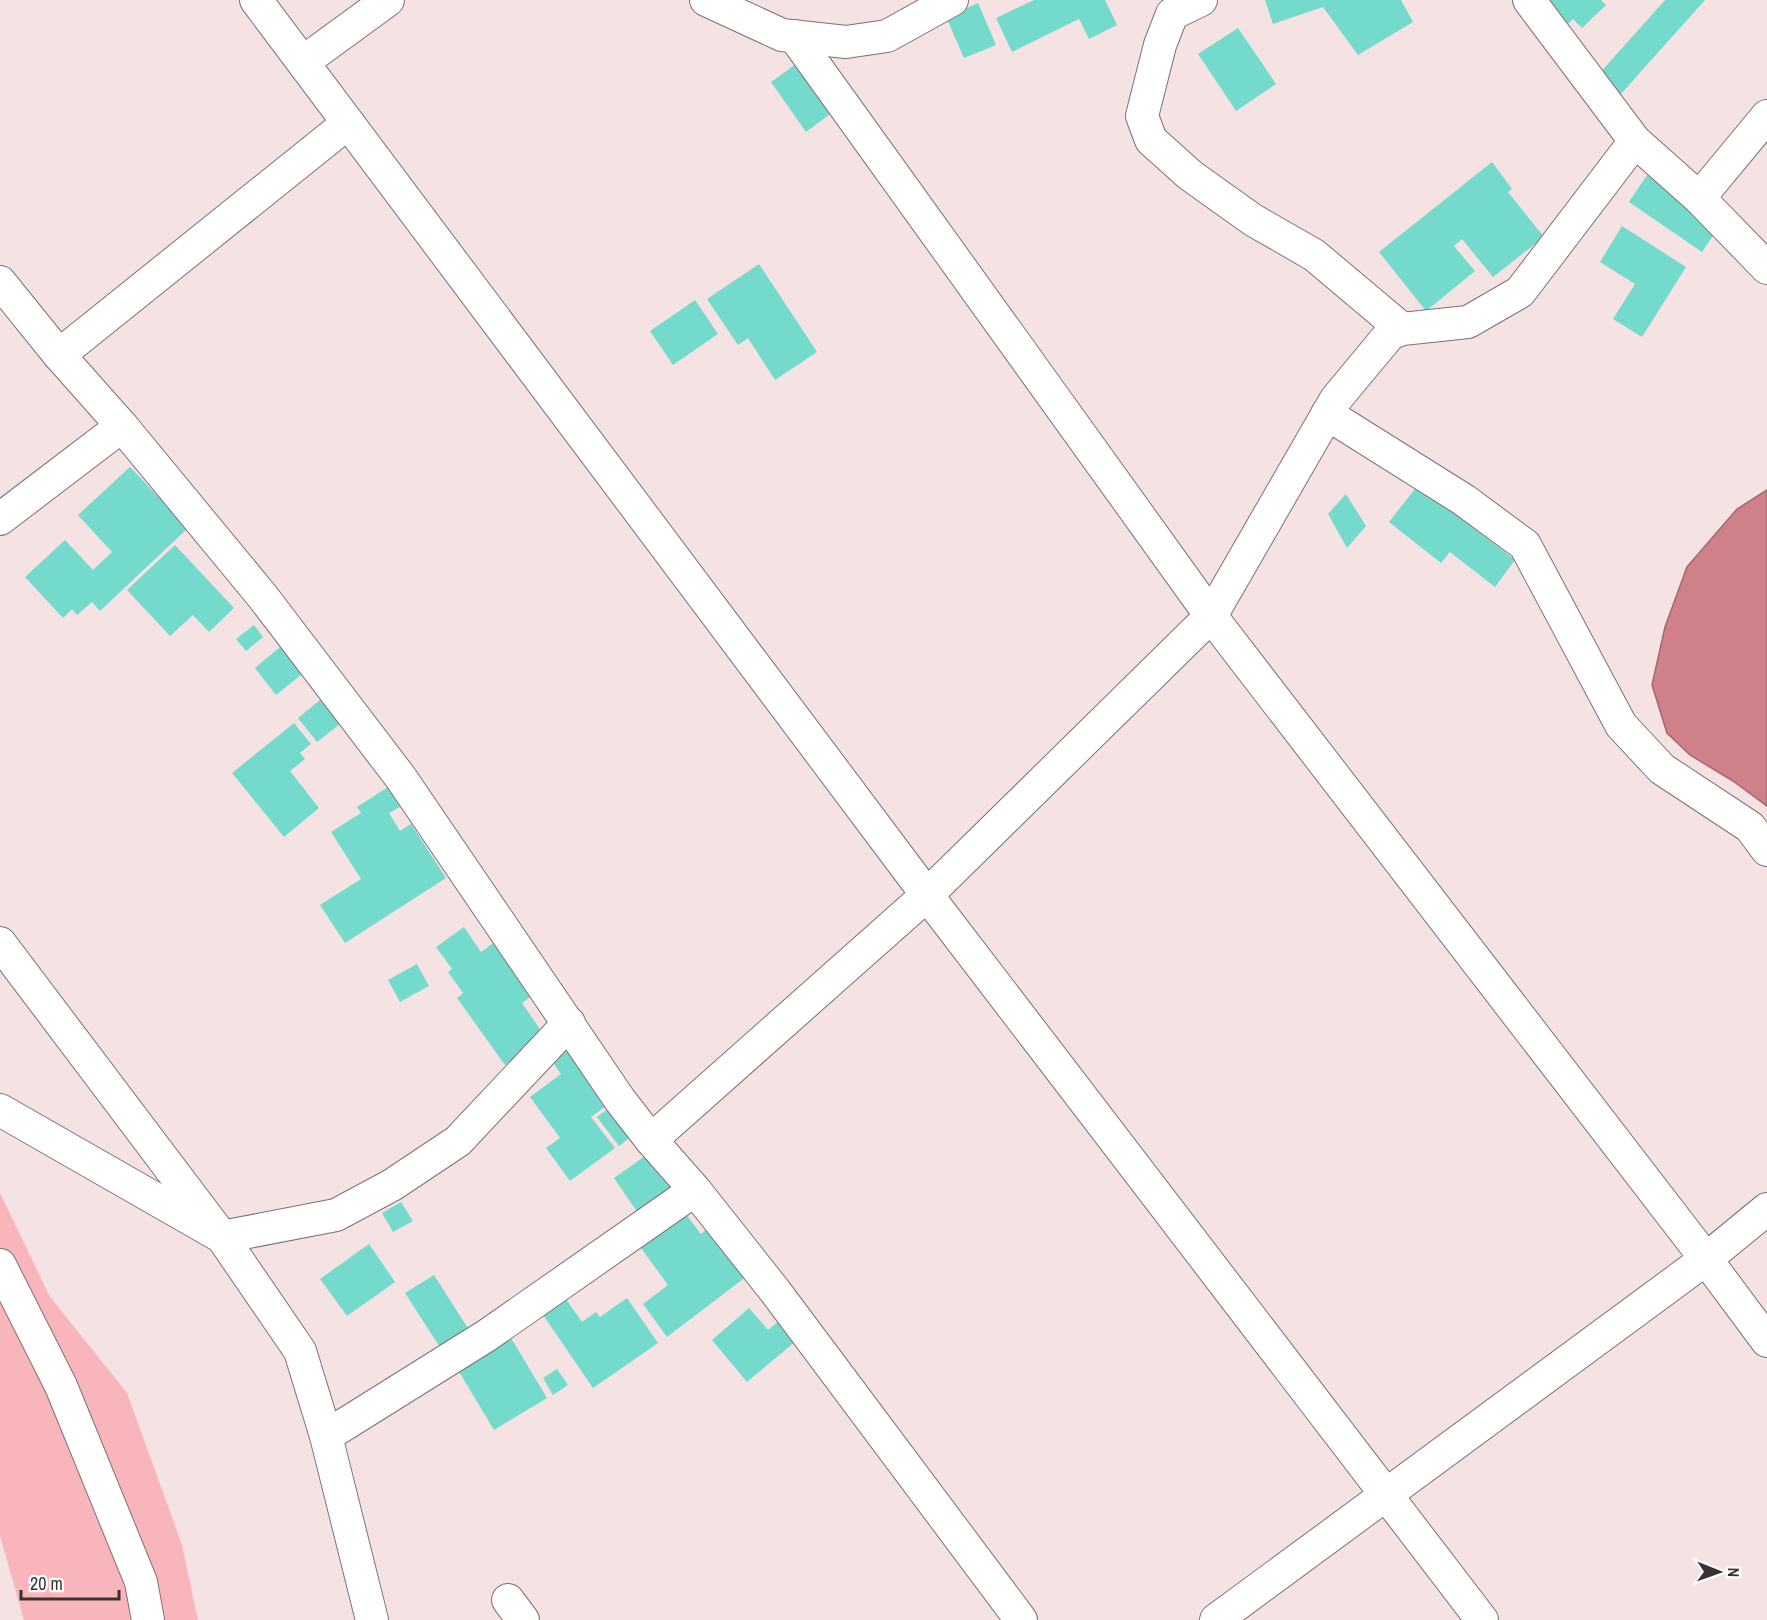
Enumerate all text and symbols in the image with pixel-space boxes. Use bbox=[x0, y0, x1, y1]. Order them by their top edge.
north arrow bbox=[1689, 1542, 1749, 1602]
scale bar bbox=[21, 1563, 118, 1601]
text: N bbox=[1723, 1567, 1745, 1577]
text: 20 m bbox=[30, 1571, 63, 1596]

